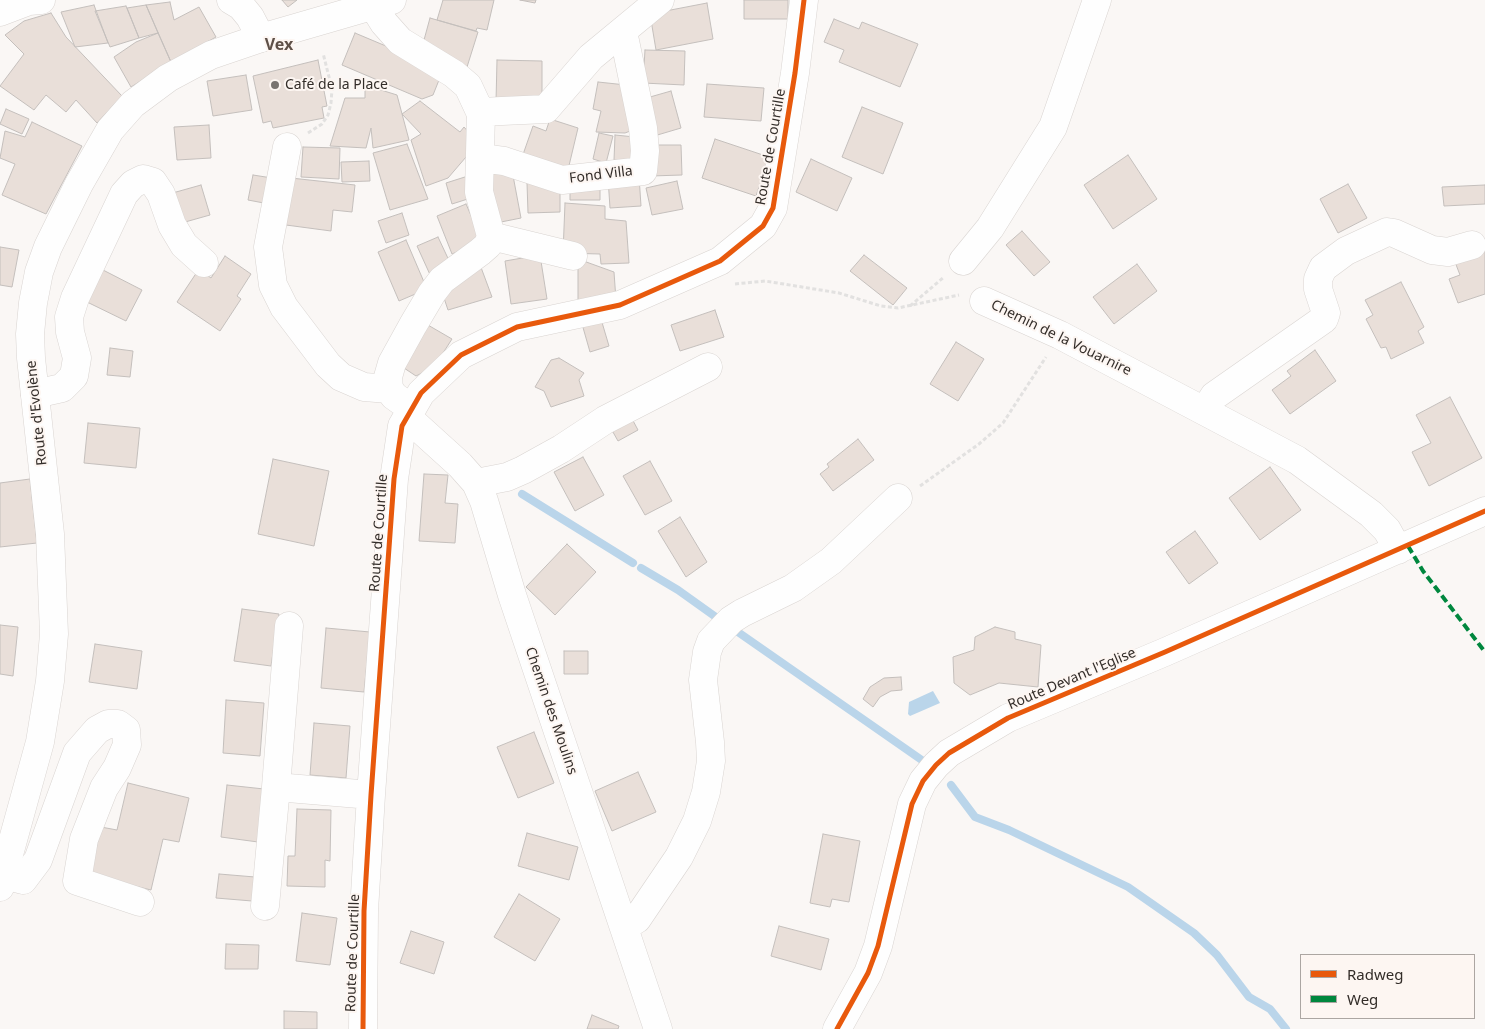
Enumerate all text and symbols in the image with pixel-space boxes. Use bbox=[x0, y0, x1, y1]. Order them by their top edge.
district label: Vex bbox=[265, 35, 293, 55]
place label: Café de la Place bbox=[285, 77, 388, 93]
marker: Café de la Place bbox=[269, 79, 281, 91]
street label: Route de Courtille bbox=[752, 87, 790, 207]
street label: Fond Villa bbox=[568, 163, 634, 187]
street label: Chemin de la Vouarnire bbox=[988, 297, 1134, 379]
street label: Route d'Evolène bbox=[23, 360, 51, 466]
street label: Route de Courtille bbox=[367, 474, 391, 592]
street label: Route Devant l'Eglise bbox=[1005, 644, 1139, 714]
street label: Chemin des Moulins bbox=[521, 645, 581, 777]
street label: Route de Courtille bbox=[343, 894, 363, 1012]
legend bbox=[1300, 954, 1475, 1019]
text: Radweg bbox=[1347, 964, 1403, 984]
text: Weg bbox=[1347, 989, 1378, 1009]

